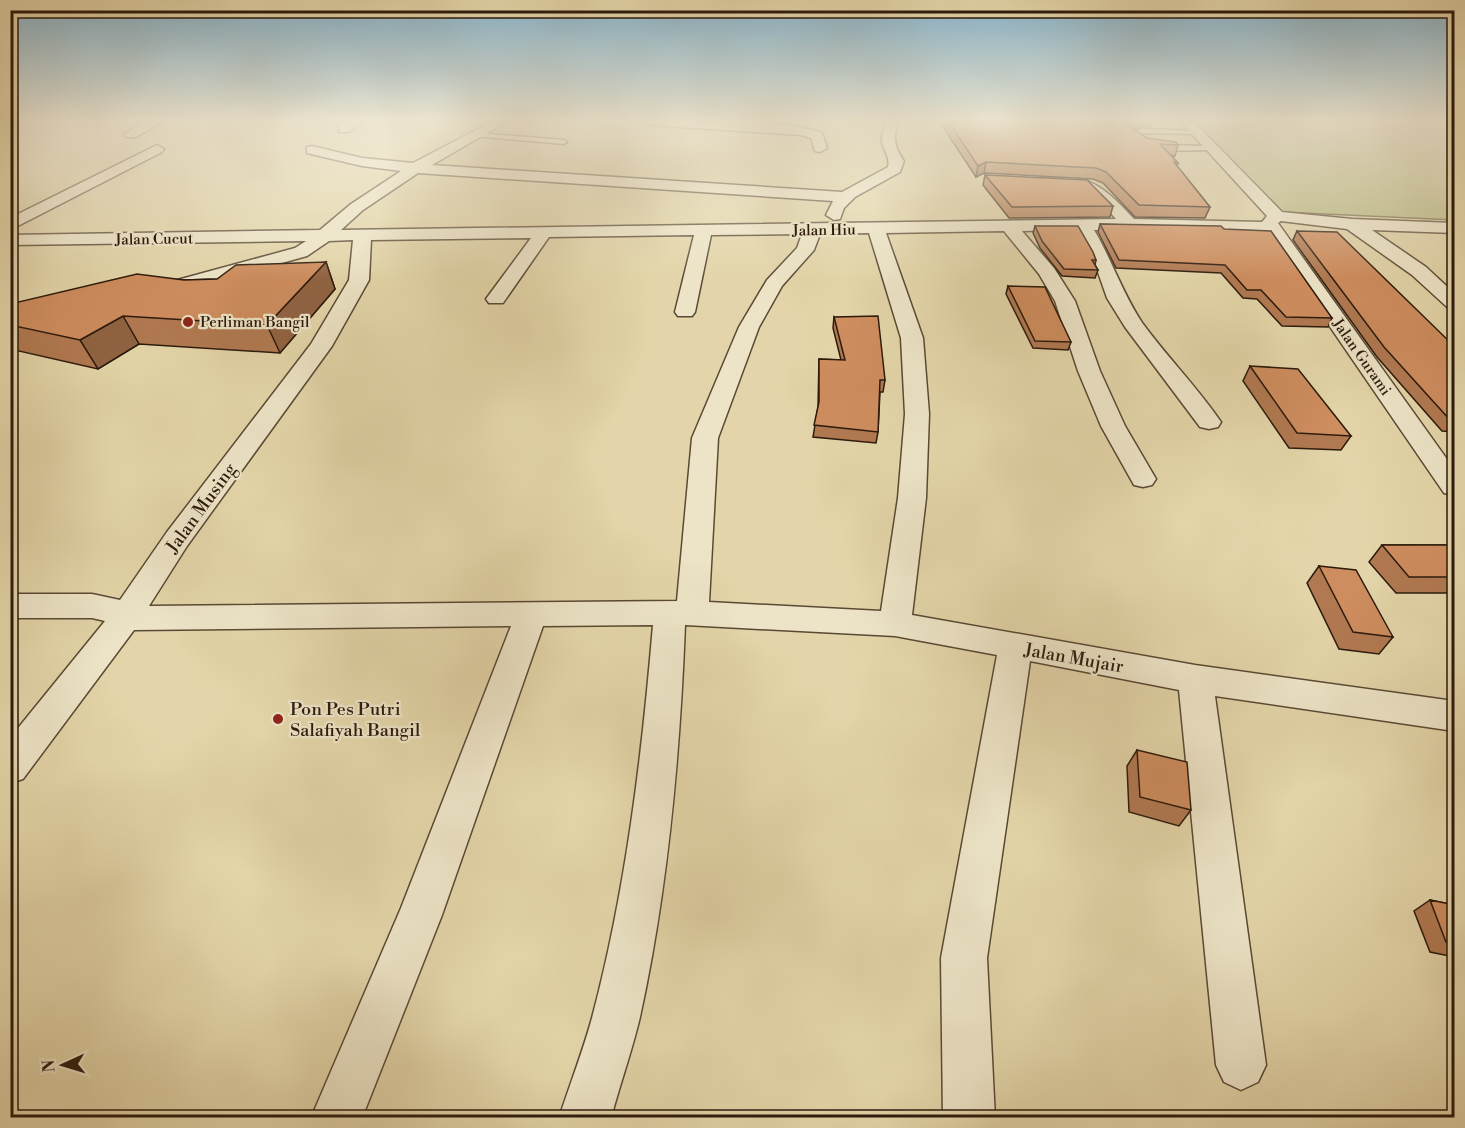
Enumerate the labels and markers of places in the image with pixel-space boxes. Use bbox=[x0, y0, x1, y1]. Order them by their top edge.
place label: Perliman Bangil bbox=[200, 313, 310, 332]
marker: Perliman Bangil bbox=[181, 315, 195, 329]
place label: Pon Pes Putri Salafiyah Bangil bbox=[290, 698, 421, 742]
marker: Pon Pes Putri Salafiyah Bangil bbox=[271, 712, 285, 726]

